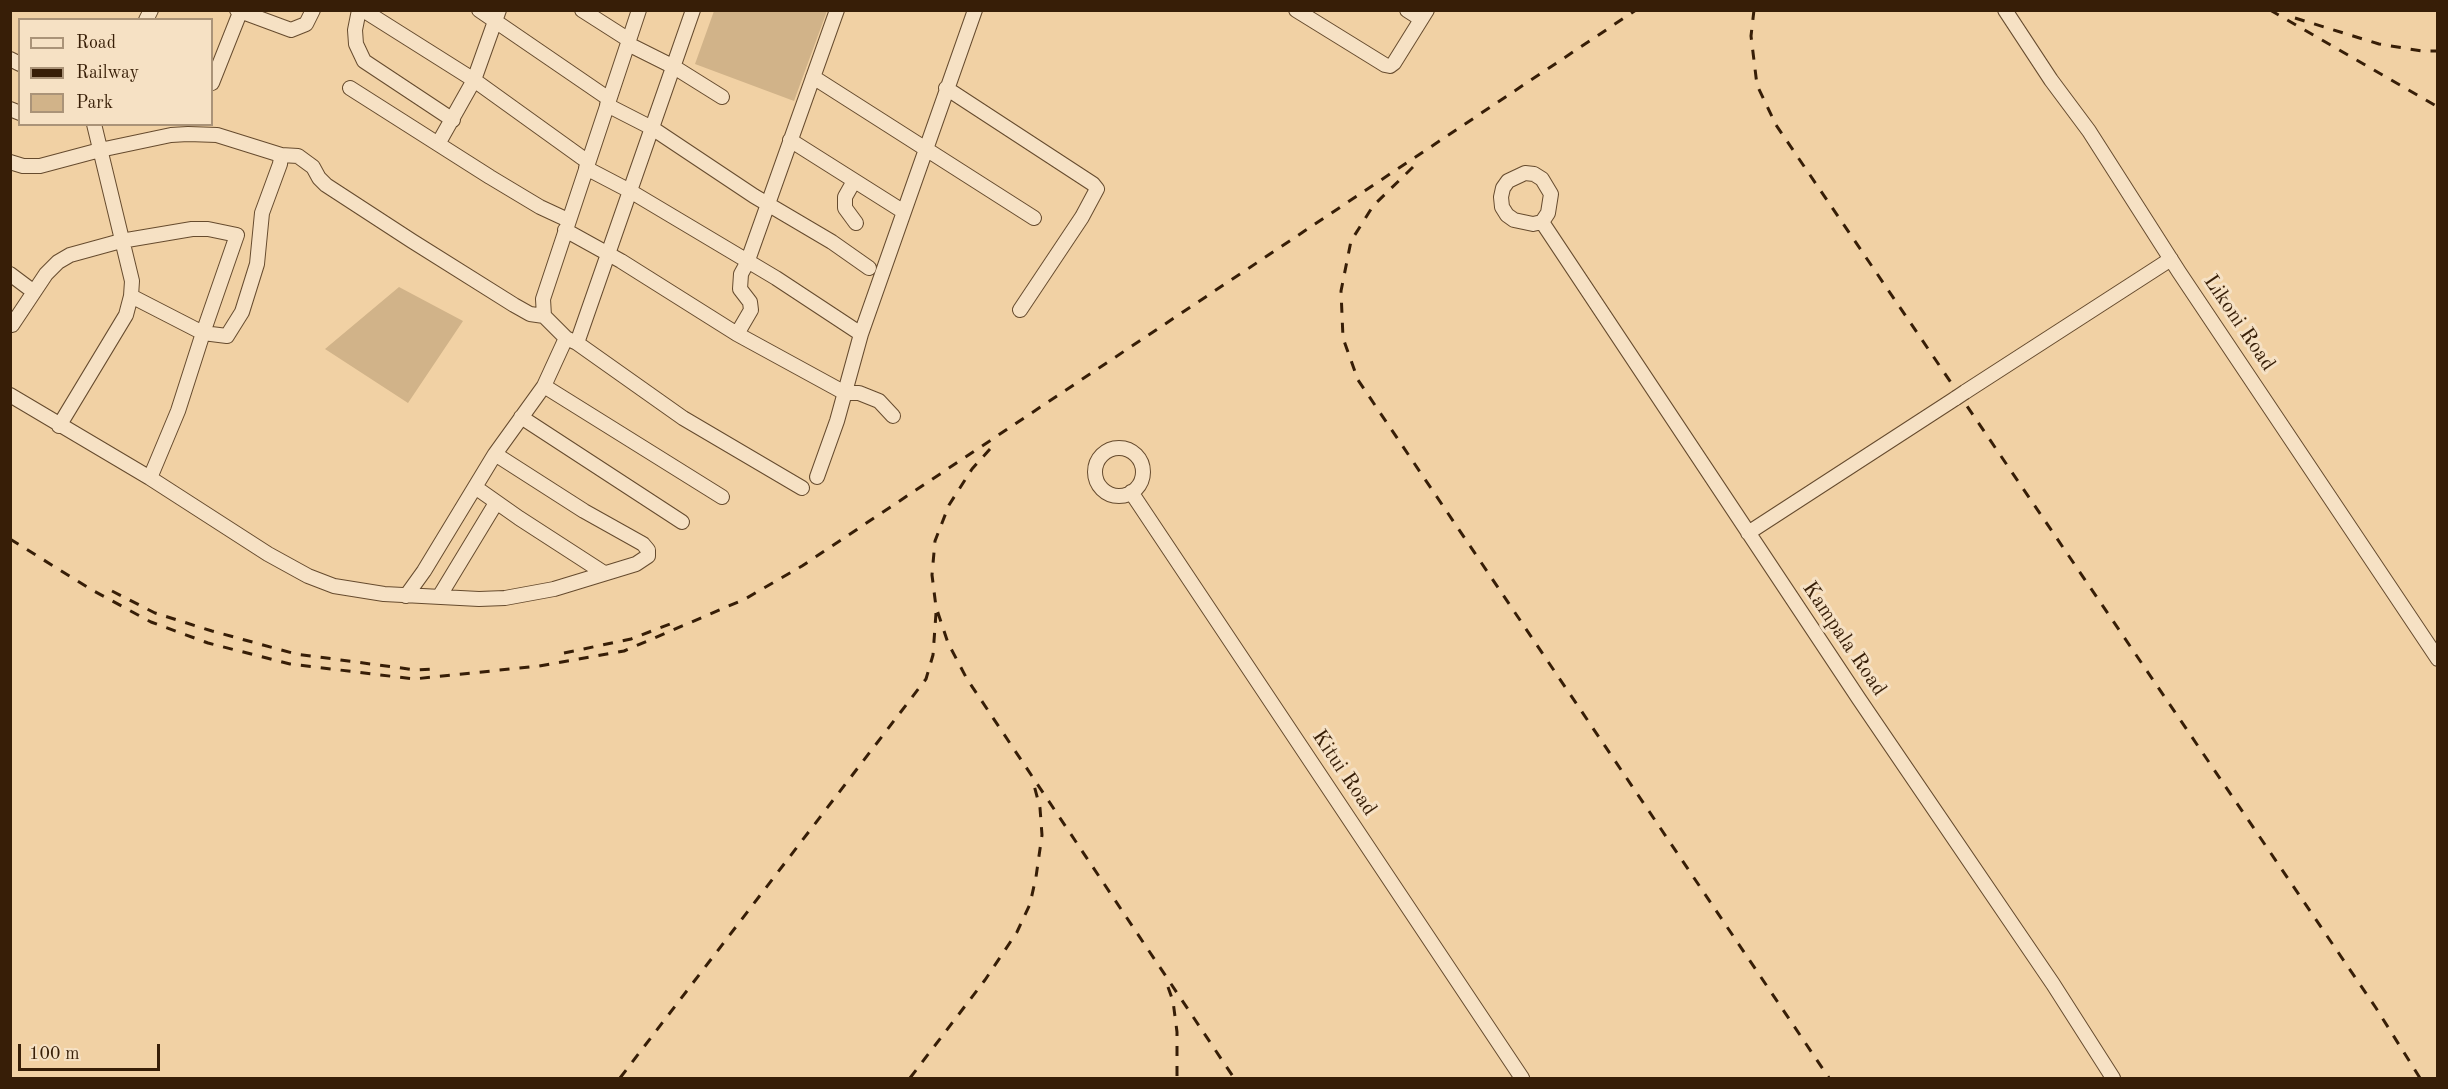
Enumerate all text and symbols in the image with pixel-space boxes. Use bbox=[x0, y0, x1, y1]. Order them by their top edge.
legend bbox=[18, 18, 213, 126]
text: Road bbox=[76, 34, 116, 52]
text: Railway bbox=[76, 64, 139, 82]
text: Park bbox=[76, 94, 113, 112]
street label: Likoni Road bbox=[2198, 270, 2280, 376]
street label: Kampala Road bbox=[1796, 577, 1892, 701]
street label: Kitui Road bbox=[1306, 725, 1382, 821]
scale bar bbox=[21, 1032, 164, 1070]
text: 100 m bbox=[29, 1045, 80, 1063]

